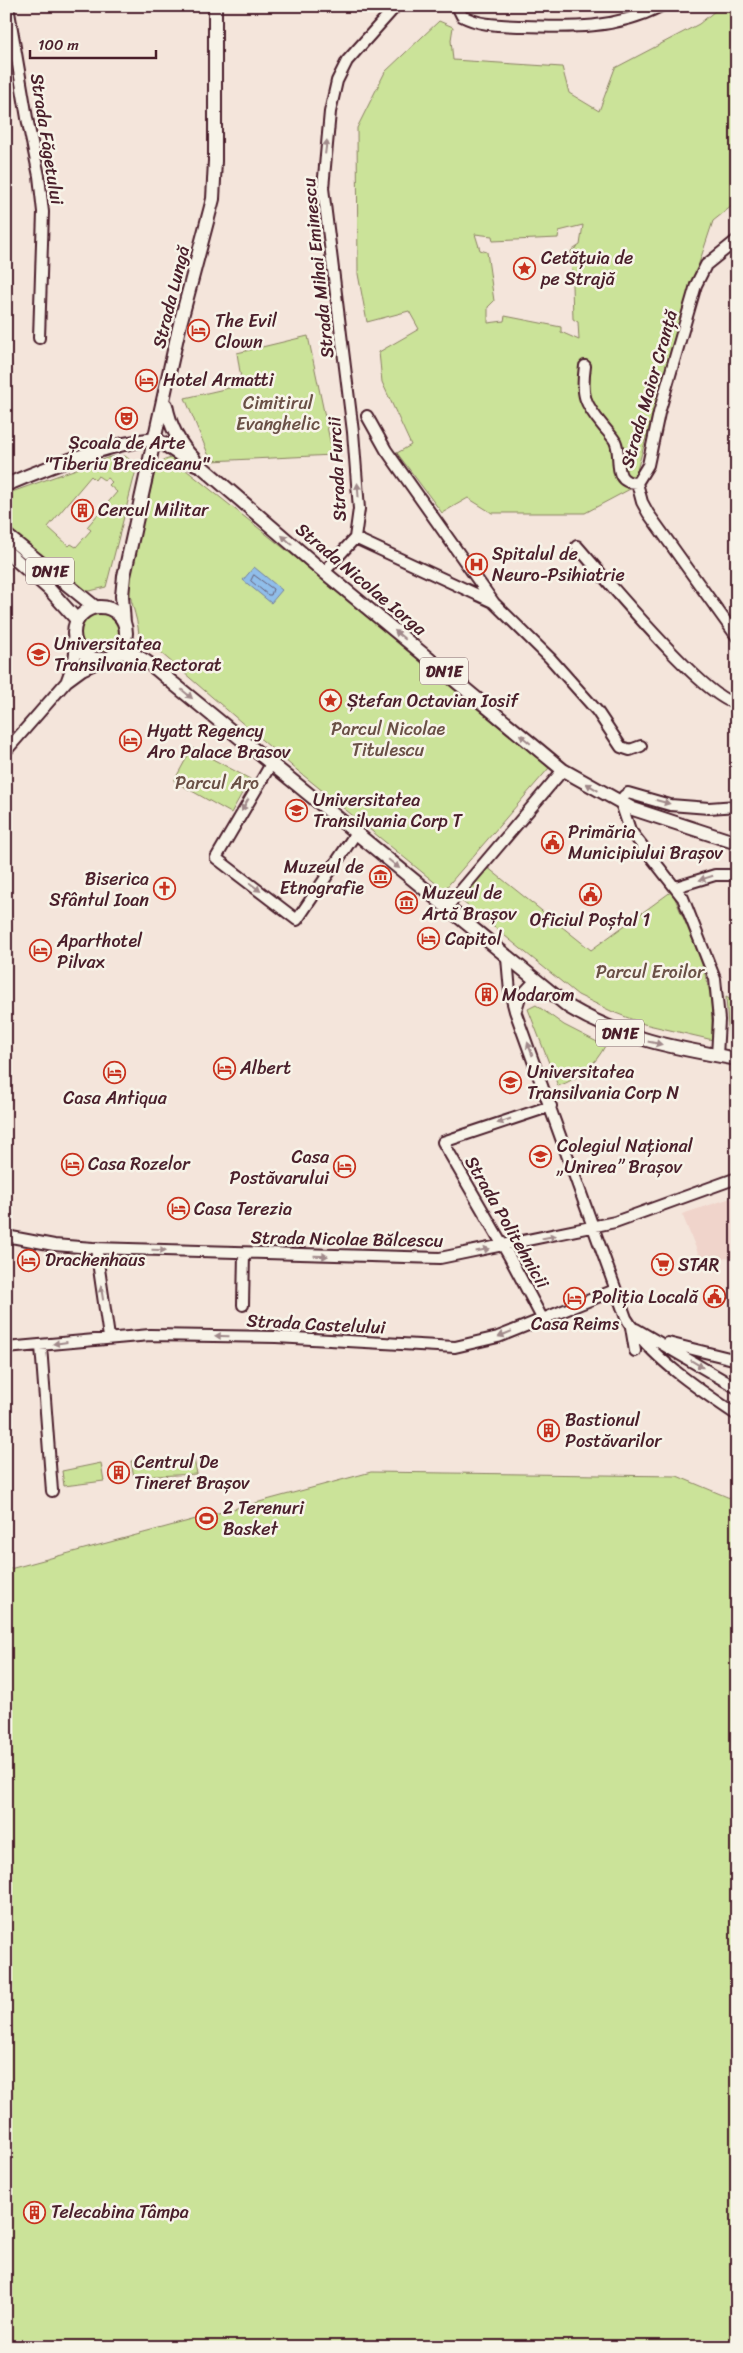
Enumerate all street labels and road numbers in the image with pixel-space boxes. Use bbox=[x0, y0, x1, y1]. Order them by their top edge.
street label: Strada Făgetului bbox=[21, 71, 73, 208]
street label: Strada Mihai Eminescu bbox=[293, 176, 343, 360]
street label: Strada Lungă bbox=[143, 241, 199, 352]
street label: Strada Maior Cranță bbox=[611, 305, 687, 472]
street label: Strada Furcii bbox=[318, 415, 356, 522]
street label: Strada Nicolae Iorga bbox=[288, 514, 435, 644]
road number: DN1E bbox=[26, 558, 74, 584]
road number: DN1E bbox=[420, 658, 468, 684]
road number: DN1E bbox=[596, 1020, 644, 1046]
street label: Strada Politehnicii bbox=[456, 1150, 559, 1295]
street label: Strada Nicolae Bălcescu bbox=[250, 1221, 444, 1257]
street label: Strada Castelului bbox=[246, 1304, 387, 1344]

